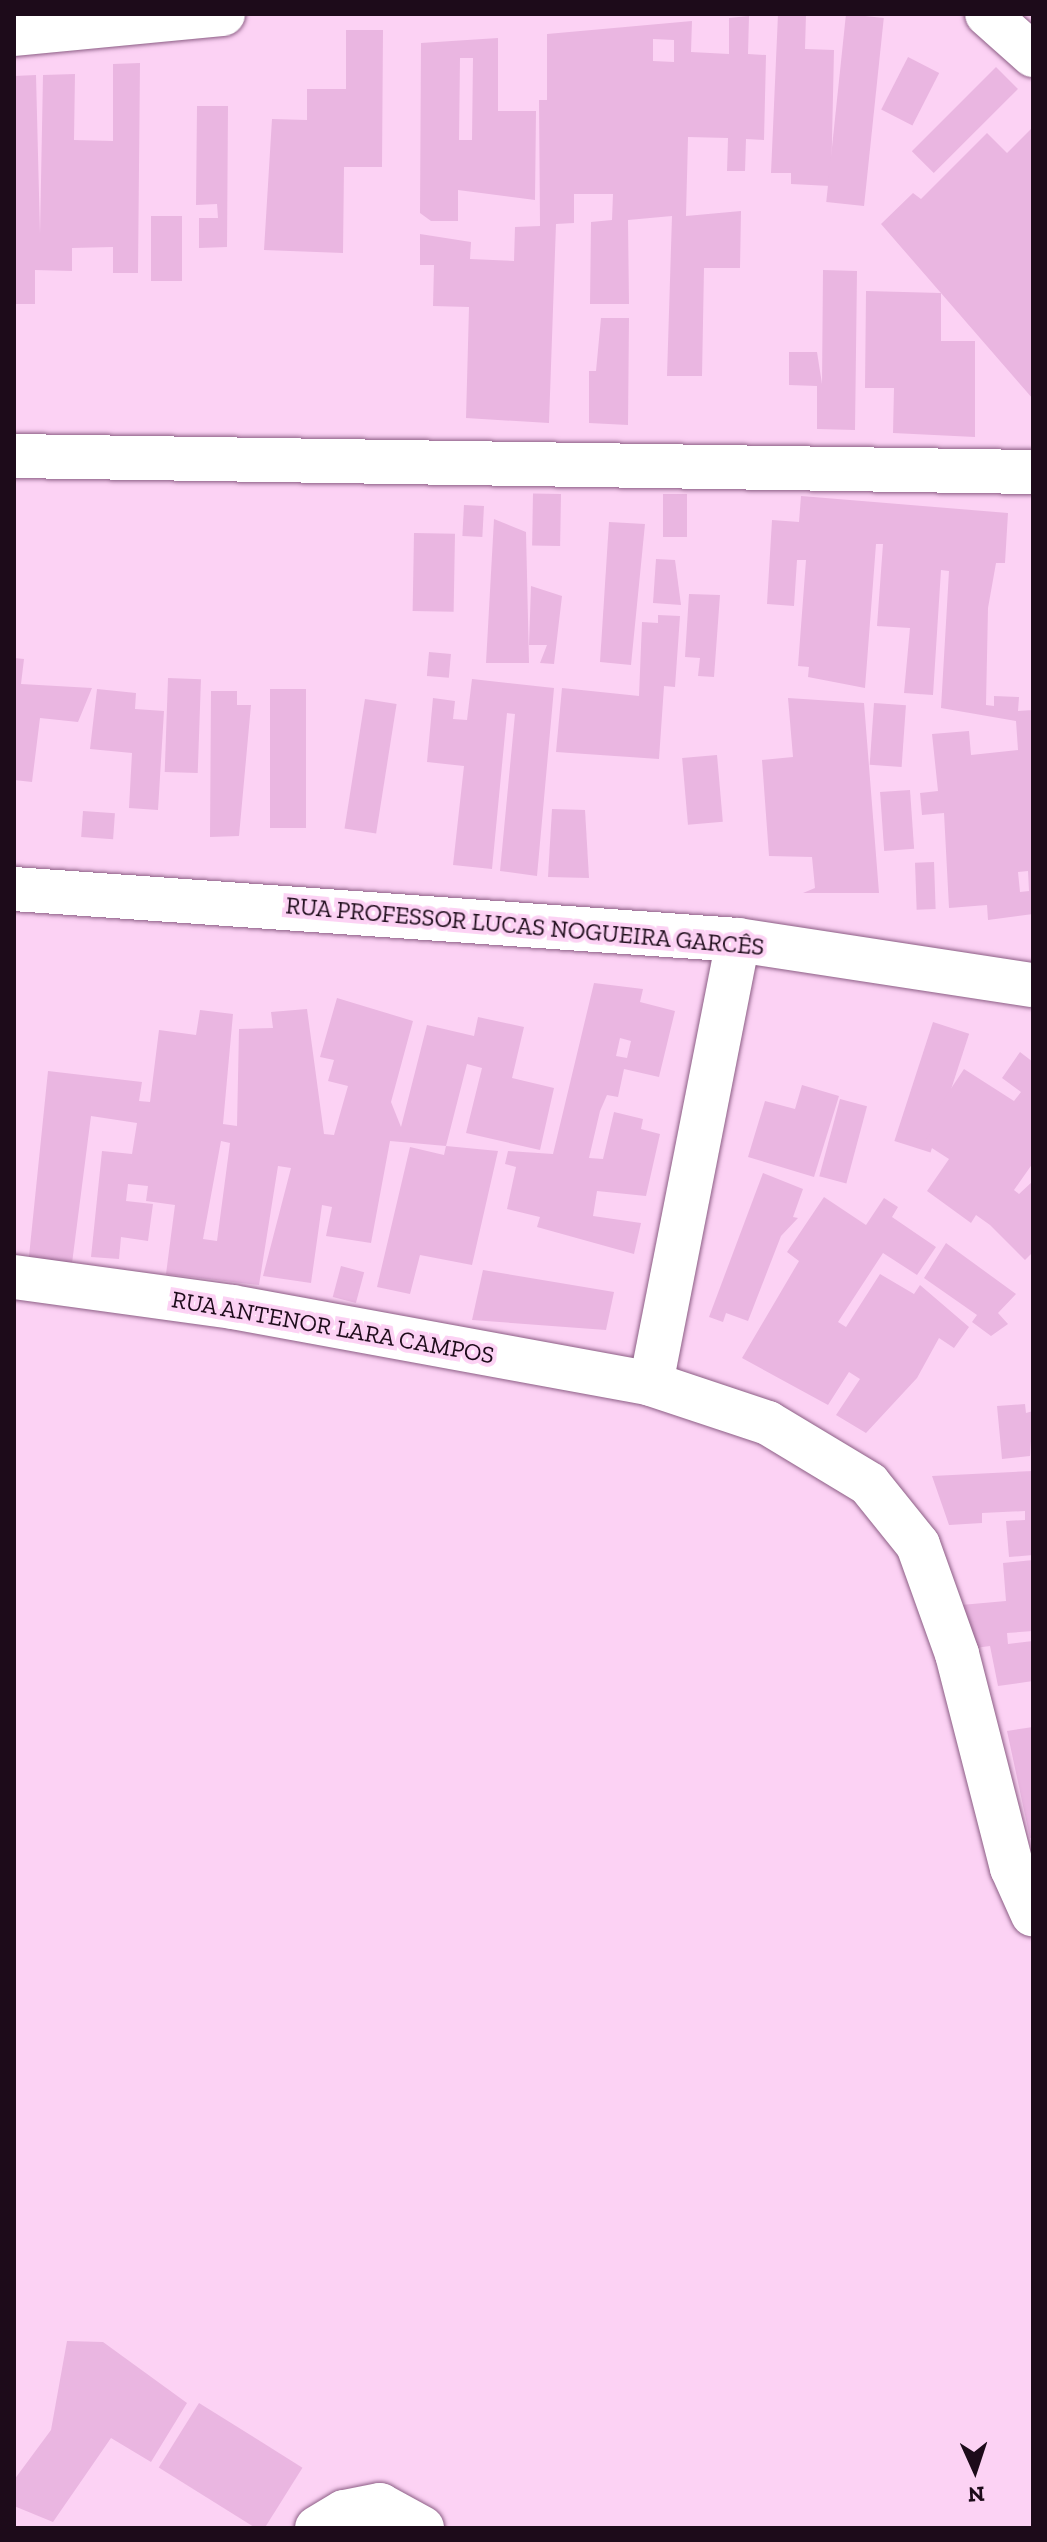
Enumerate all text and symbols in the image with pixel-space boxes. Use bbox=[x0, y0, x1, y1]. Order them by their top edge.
street label: RUA PROFESSOR LUCAS NOGUEIRA GARCÊS bbox=[284, 891, 766, 961]
street label: RUA ANTENOR LARA CAMPOS bbox=[168, 1284, 498, 1370]
north arrow bbox=[935, 2430, 1015, 2510]
text: N bbox=[967, 2481, 985, 2508]

